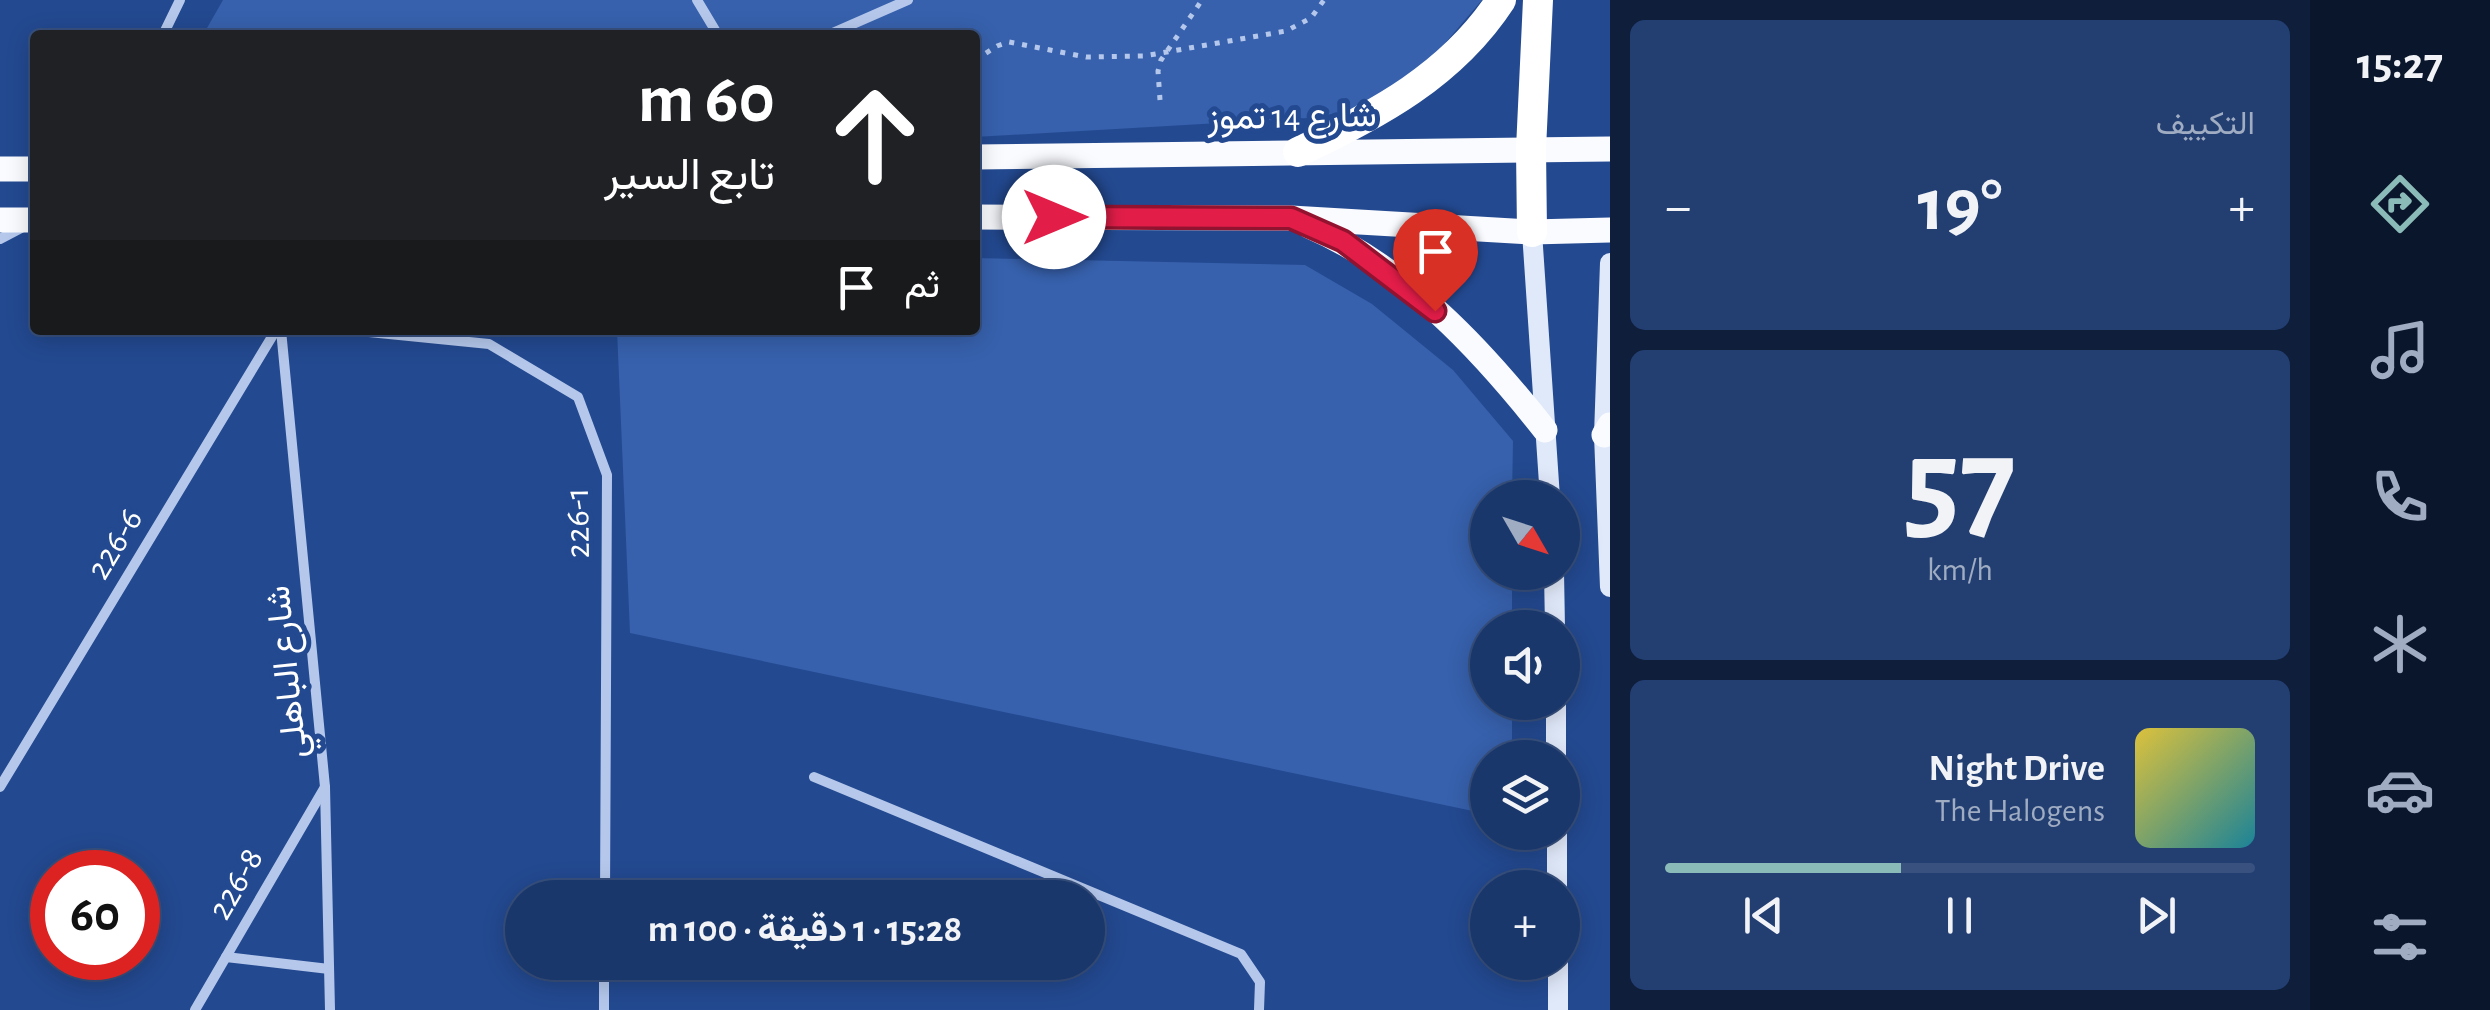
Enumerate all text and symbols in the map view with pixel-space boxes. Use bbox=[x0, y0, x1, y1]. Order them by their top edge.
text: 15:27 bbox=[2357, 42, 2443, 87]
text: 60 m bbox=[638, 65, 775, 135]
icon: ahead bbox=[810, 70, 940, 200]
street label: شارع 14 تموز bbox=[1206, 98, 1377, 141]
text: التكييف bbox=[2156, 108, 2255, 140]
text: تابع السير bbox=[604, 153, 775, 198]
position arrow bbox=[1002, 165, 1106, 269]
text: 19° bbox=[1917, 169, 2003, 244]
icon: directions bbox=[2365, 169, 2435, 239]
text: − bbox=[1665, 180, 1691, 235]
text: + bbox=[2229, 180, 2255, 235]
pin bbox=[1393, 209, 1478, 312]
icon: arrive bbox=[1408, 224, 1463, 279]
icon: arrive bbox=[829, 260, 884, 315]
text: ثم bbox=[904, 267, 940, 305]
icon: music bbox=[2365, 315, 2435, 385]
text: 57 bbox=[1904, 421, 2016, 551]
icon: phone bbox=[2365, 462, 2435, 532]
north arrow bbox=[1470, 480, 1580, 590]
map controls bbox=[1470, 480, 1580, 980]
street label: 226-1 bbox=[560, 487, 596, 559]
street label: 226-6 bbox=[81, 503, 149, 585]
text: km/h bbox=[1927, 554, 1993, 586]
street label: شارع الباهلي bbox=[261, 583, 323, 760]
icon: climate bbox=[2365, 609, 2435, 679]
button: sound bbox=[1470, 610, 1580, 720]
button: layers bbox=[1470, 740, 1580, 850]
text: Night Drive bbox=[1929, 750, 2105, 788]
icon: car bbox=[2365, 755, 2435, 825]
text: The Halogens bbox=[1935, 795, 2105, 827]
street label: 226-8 bbox=[202, 842, 270, 926]
speed limit sign: 60 bbox=[30, 850, 160, 980]
button: + bbox=[1470, 870, 1580, 980]
icon: previous bbox=[1736, 888, 1791, 943]
icon: pause bbox=[1932, 888, 1987, 943]
icon: next bbox=[2129, 888, 2184, 943]
icon: filters bbox=[2365, 902, 2435, 972]
text: 15:28 · 1 دقيقة · 100 m bbox=[648, 911, 962, 949]

